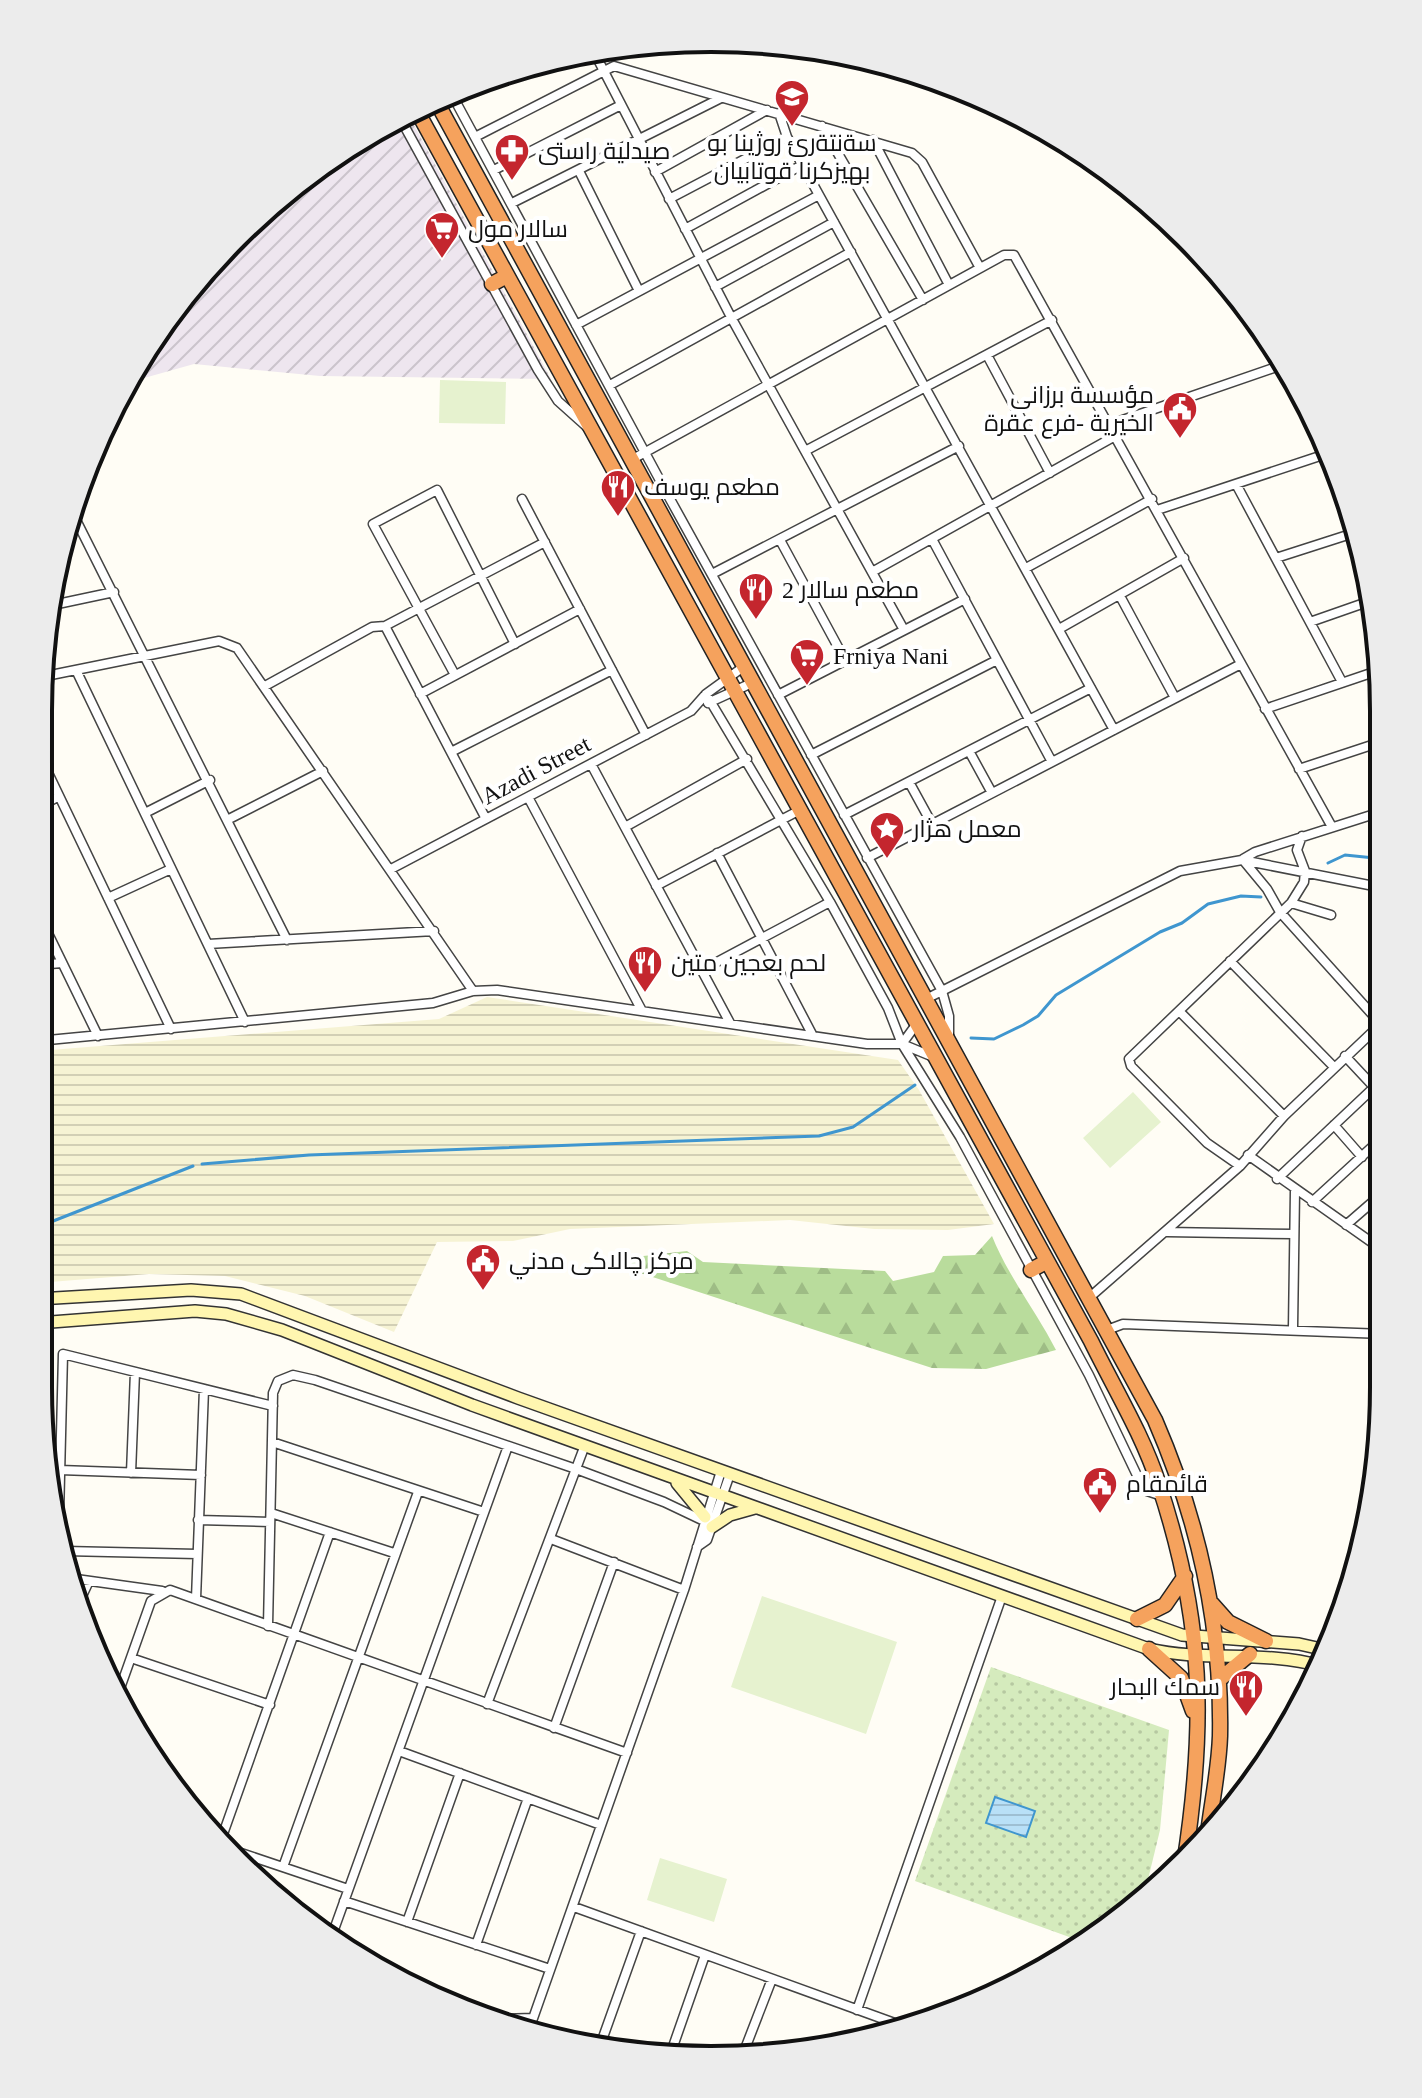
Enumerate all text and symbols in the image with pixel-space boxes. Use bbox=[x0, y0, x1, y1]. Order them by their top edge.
school or university icon: سةنتةرئ روژينا بو بهيزكرنا قوتابيان bbox=[773, 78, 811, 128]
place label: سةنتةرئ روژينا بو بهيزكرنا قوتابيان bbox=[707, 130, 877, 185]
pharmacy icon: صيدلية راستى bbox=[493, 132, 531, 182]
place label: صيدلية راستى bbox=[538, 138, 670, 165]
supermarket icon: سالار مول bbox=[423, 210, 461, 260]
place label: سالار مول bbox=[468, 216, 568, 243]
place label: مؤسسة برزانى الخيرية -فرع عقرة bbox=[984, 382, 1154, 439]
public building icon: مؤسسة برزانى الخيرية -فرع عقرة bbox=[1161, 390, 1199, 440]
restaurant icon: مطعم يوسف bbox=[599, 468, 637, 518]
place label: مطعم يوسف bbox=[644, 474, 780, 503]
restaurant icon: مطعم سالار 2 bbox=[737, 571, 775, 621]
place label: مطعم سالار 2 bbox=[782, 577, 919, 606]
supermarket icon: Frniya Nani bbox=[788, 637, 826, 687]
place label: Frniya Nani bbox=[833, 643, 949, 669]
street label: Azadi Street bbox=[477, 730, 595, 809]
place icon: معمل هژار bbox=[868, 810, 906, 860]
place label: معمل هژار bbox=[911, 816, 1022, 843]
restaurant icon: لحم بعجين متين bbox=[626, 944, 664, 994]
place label: لحم بعجين متين bbox=[671, 950, 826, 979]
public building icon: مركز چالاکى مدني bbox=[464, 1242, 502, 1292]
place label: مركز چالاکى مدني bbox=[509, 1248, 694, 1280]
public building icon: قائمقام bbox=[1081, 1465, 1119, 1515]
place label: قائمقام bbox=[1126, 1471, 1208, 1500]
restaurant icon: سمك البحار bbox=[1227, 1668, 1265, 1718]
place label: سمك البحار bbox=[1108, 1674, 1220, 1700]

